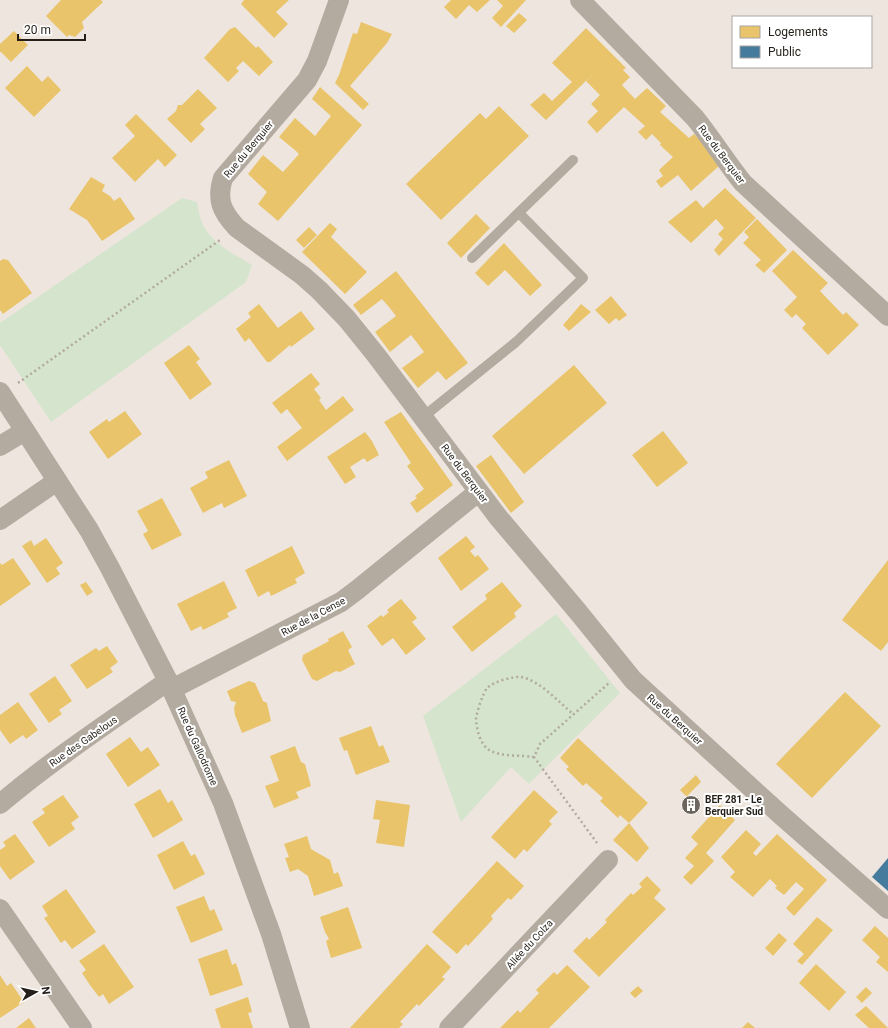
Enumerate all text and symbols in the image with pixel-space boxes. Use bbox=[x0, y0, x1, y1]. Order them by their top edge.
scale bar bbox=[18, 16, 85, 42]
legend bbox=[732, 16, 872, 68]
text: 20 m bbox=[24, 23, 51, 37]
text: Logements bbox=[768, 25, 828, 39]
text: Public bbox=[768, 45, 801, 59]
street label: Rue du Berquier bbox=[222, 118, 276, 180]
street label: Rue du Berquier bbox=[696, 123, 747, 186]
street label: Rue du Berquier bbox=[439, 442, 490, 505]
street label: Rue de la Cense bbox=[279, 595, 347, 638]
street label: Rue du Berquier bbox=[645, 692, 705, 747]
street label: Rue du Gallodrome bbox=[175, 705, 220, 787]
street label: Rue des Gabelous bbox=[47, 714, 119, 769]
building icon: BEF 281 - Le Berquier Sud bbox=[680, 794, 702, 816]
place label: BEF 281 - Le Berquier Sud bbox=[705, 794, 764, 817]
street label: Allée du Colza bbox=[504, 917, 555, 971]
north arrow bbox=[16, 972, 56, 1012]
text: N bbox=[38, 986, 52, 996]

